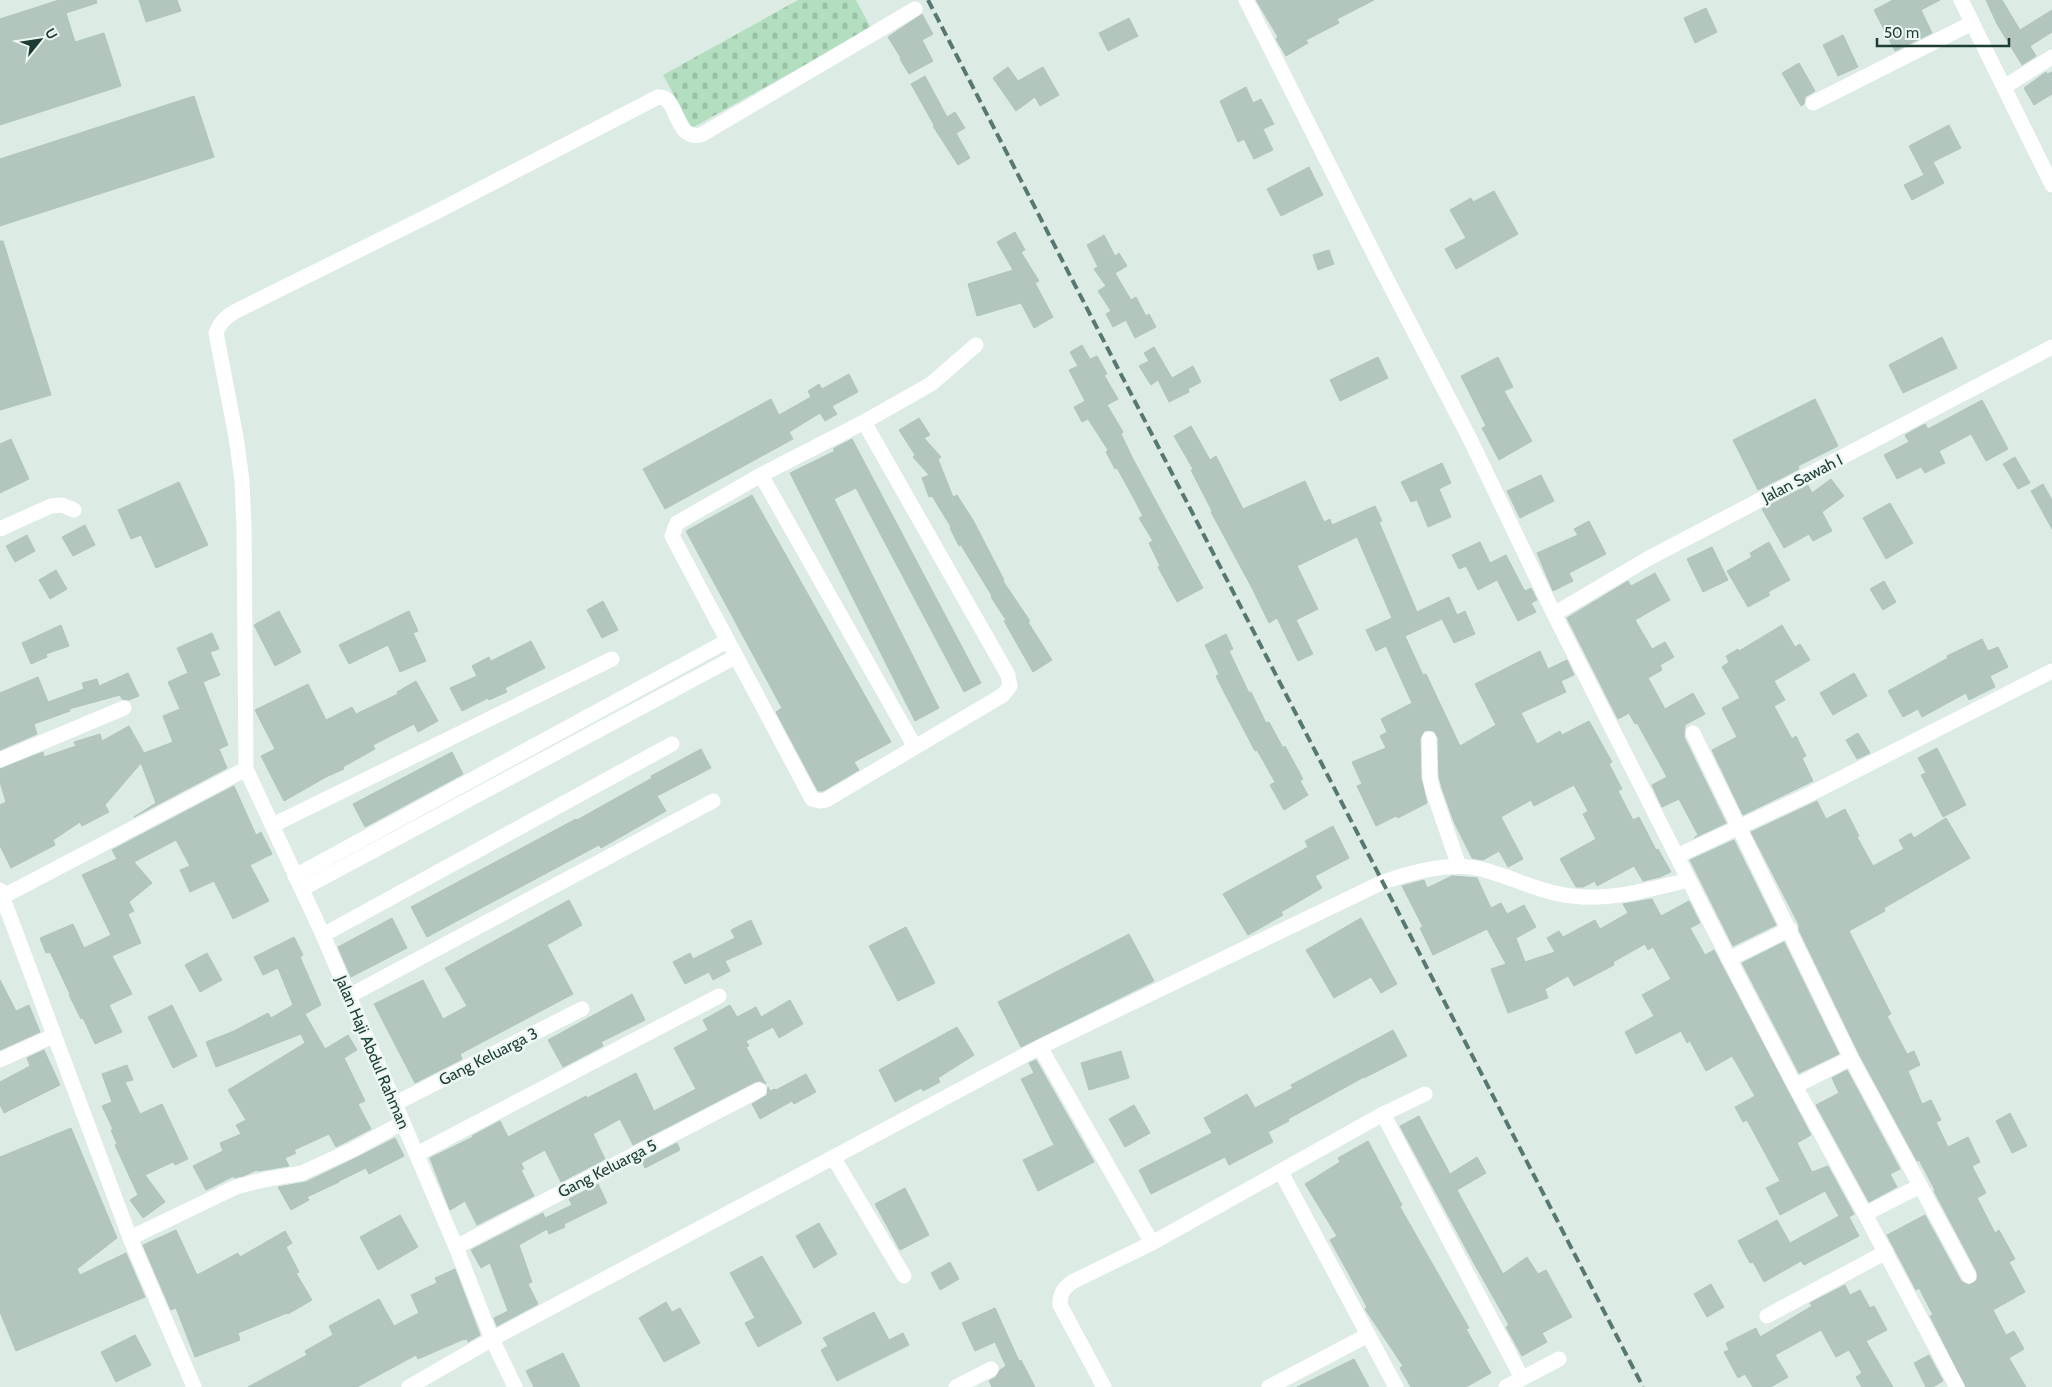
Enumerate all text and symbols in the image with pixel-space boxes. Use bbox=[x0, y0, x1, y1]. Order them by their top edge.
north arrow bbox=[15, 15, 65, 65]
scale bar bbox=[1877, 15, 2010, 47]
text: 50 m bbox=[1884, 24, 1919, 42]
text: U bbox=[41, 25, 62, 42]
street label: Jalan Sawah I bbox=[1758, 450, 1846, 507]
street label: Jalan Haji Abdul Rahman bbox=[331, 972, 413, 1132]
street label: Gang Keluarga 3 bbox=[436, 1023, 541, 1090]
street label: Gang Keluarga 5 bbox=[555, 1135, 660, 1202]

